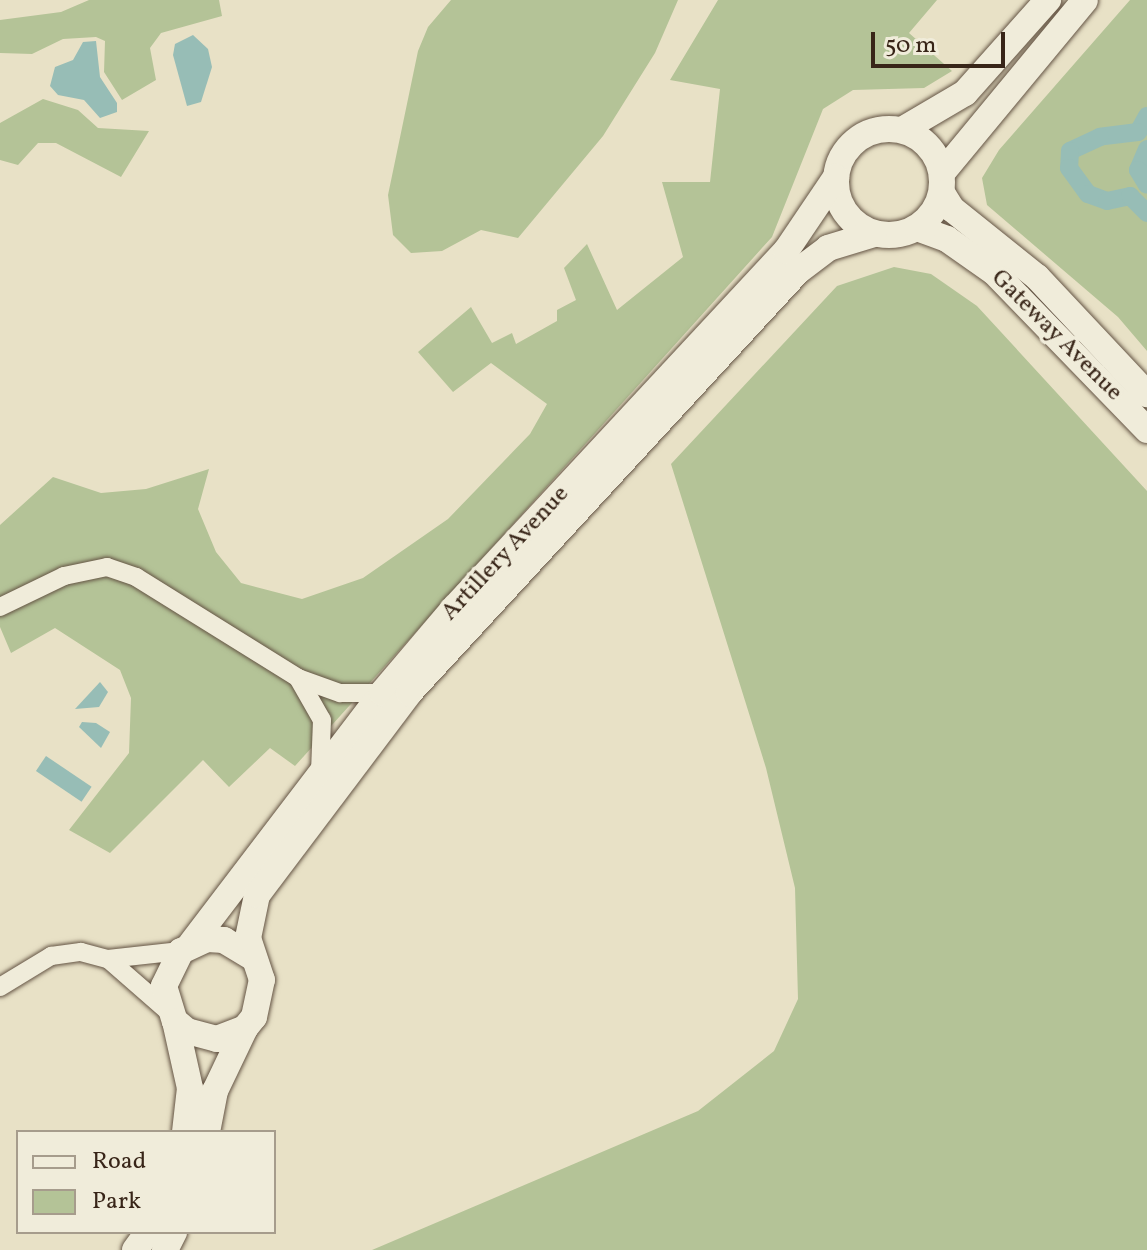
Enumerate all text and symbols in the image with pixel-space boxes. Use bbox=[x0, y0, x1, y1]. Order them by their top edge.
scale bar bbox=[875, 16, 1009, 66]
text: 50 m bbox=[885, 29, 937, 63]
street label: Gateway Avenue bbox=[984, 264, 1128, 408]
street label: Artillery Avenue bbox=[436, 480, 576, 628]
legend bbox=[16, 1130, 276, 1234]
text: Road bbox=[92, 1145, 146, 1179]
text: Park bbox=[92, 1185, 141, 1219]

